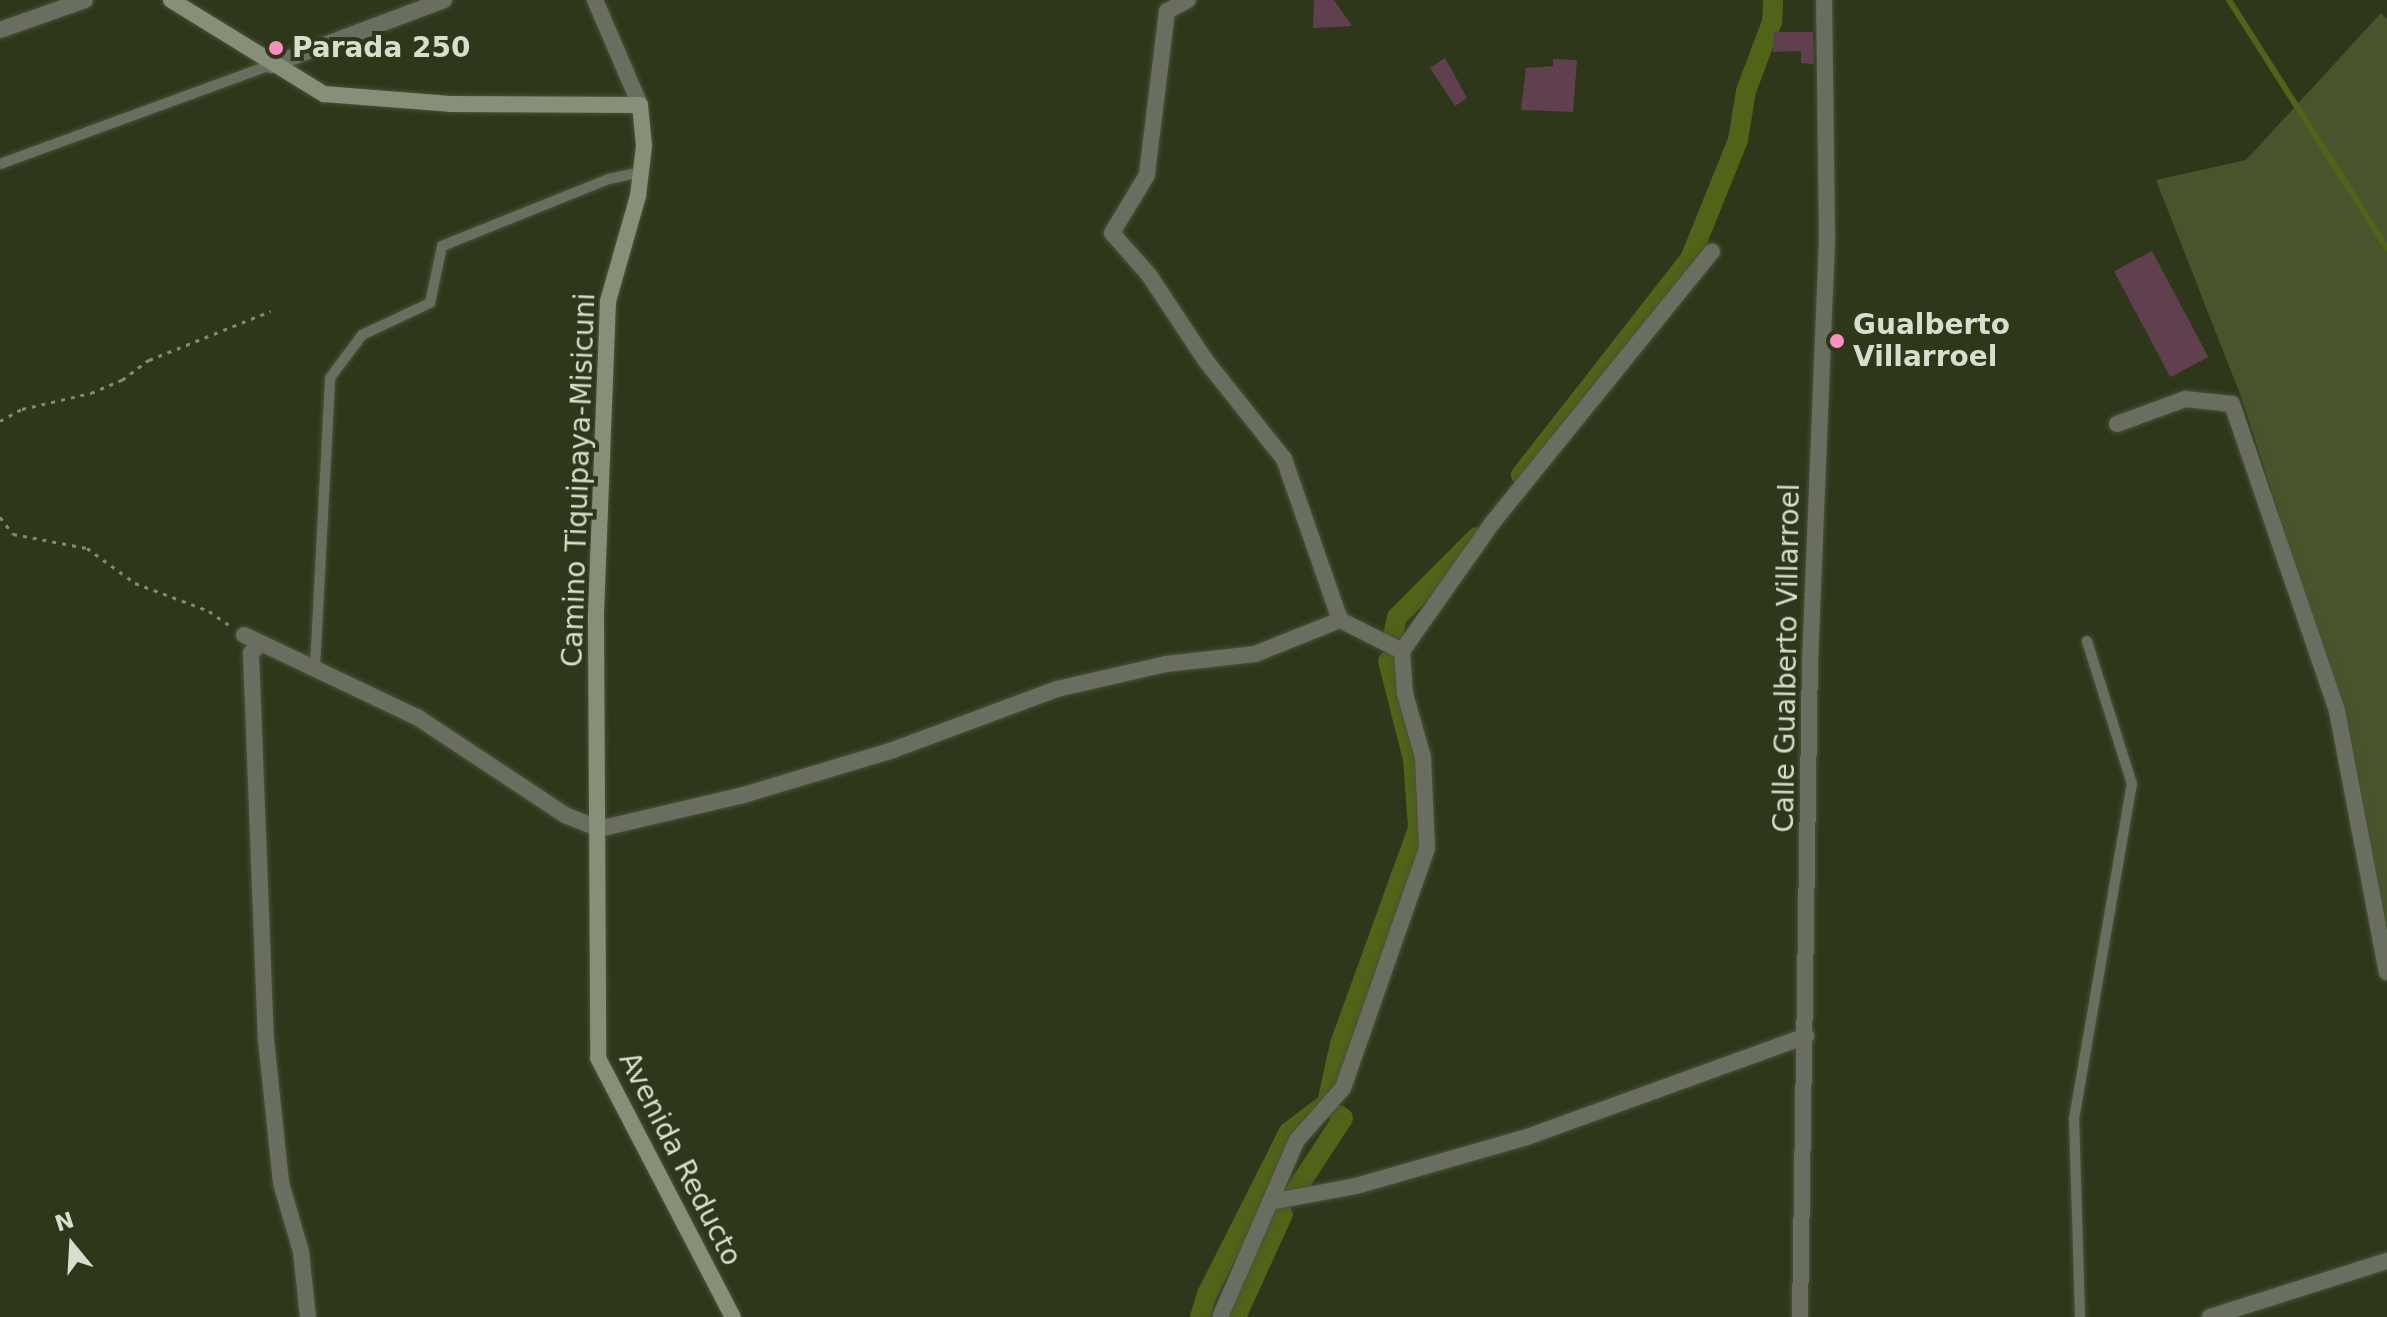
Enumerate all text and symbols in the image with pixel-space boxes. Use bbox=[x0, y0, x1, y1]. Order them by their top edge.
place label: Parada 250 bbox=[292, 31, 470, 65]
marker: Parada 250 bbox=[267, 39, 285, 57]
street label: Camino Tiquipaya-Misicuni bbox=[556, 292, 602, 668]
place label: Gualberto Villarroel bbox=[1853, 308, 2010, 374]
marker: Gualberto Villarroel bbox=[1828, 332, 1846, 350]
street label: Calle Gualberto Villarroel bbox=[1767, 483, 1807, 833]
street label: Avenida Reducto bbox=[612, 1047, 748, 1271]
north arrow bbox=[32, 1205, 112, 1285]
text: N bbox=[52, 1207, 77, 1236]

